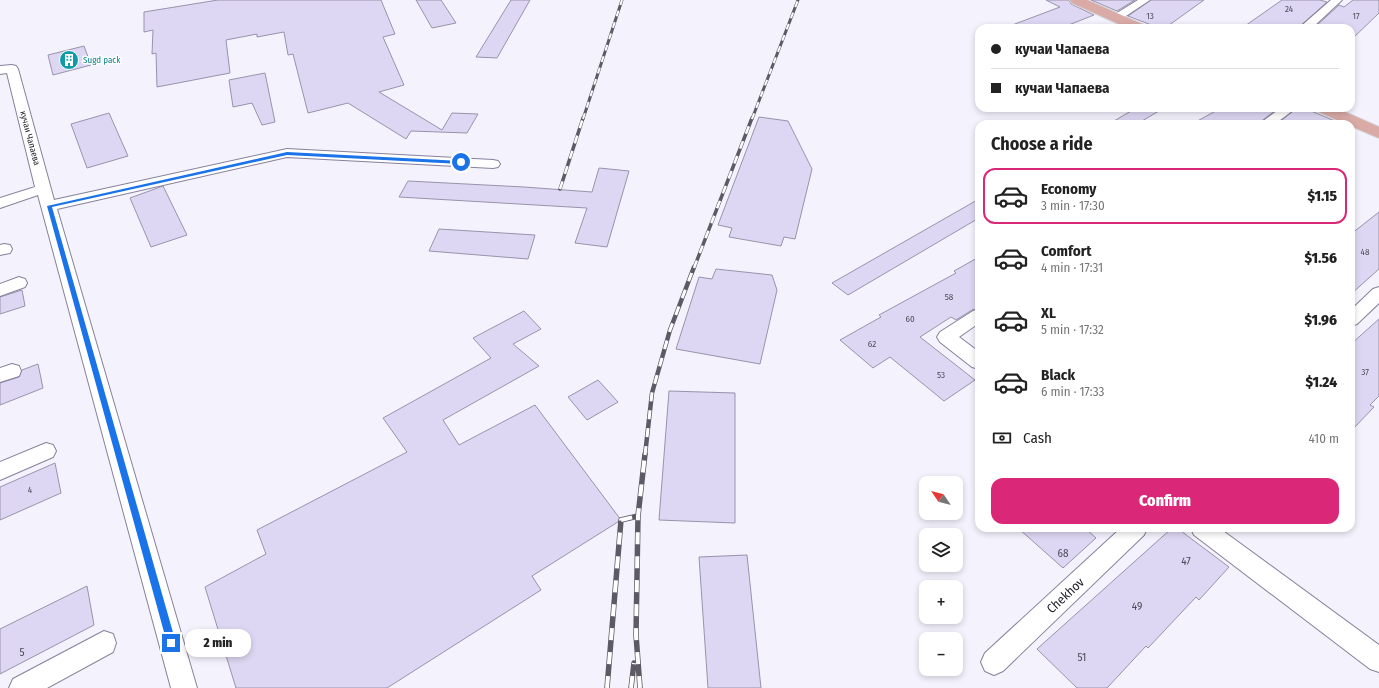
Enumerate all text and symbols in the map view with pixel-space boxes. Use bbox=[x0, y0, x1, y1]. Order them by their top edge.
house number: 24 bbox=[1285, 4, 1294, 14]
house number: 13 bbox=[1146, 11, 1154, 21]
house number: 17 bbox=[1352, 11, 1360, 21]
text: кучаи Чапаева bbox=[1015, 40, 1110, 58]
building icon: Sugd pack bbox=[58, 49, 80, 71]
place label: Sugd pack bbox=[83, 55, 121, 65]
text: кучаи Чапаева bbox=[1015, 79, 1110, 97]
street label: кучаи Чапаева bbox=[18, 110, 42, 167]
text: Choose a ride bbox=[991, 133, 1093, 155]
route start bbox=[452, 153, 470, 171]
icon: car bbox=[993, 178, 1029, 214]
text: Economy bbox=[1041, 180, 1096, 198]
text: $1.15 bbox=[1308, 187, 1337, 205]
text: 3 min · 17:30 bbox=[1041, 198, 1105, 213]
icon: car bbox=[993, 240, 1029, 276]
text: Comfort bbox=[1041, 242, 1092, 260]
house number: 48 bbox=[1361, 247, 1370, 257]
text: $1.56 bbox=[1304, 249, 1337, 267]
text: 4 min · 17:31 bbox=[1041, 260, 1103, 275]
house number: 58 bbox=[945, 292, 954, 302]
icon: car bbox=[993, 302, 1029, 338]
text: XL bbox=[1041, 304, 1056, 322]
text: $1.96 bbox=[1304, 311, 1337, 329]
house number: 60 bbox=[905, 314, 915, 324]
text: 5 min · 17:32 bbox=[1041, 322, 1104, 337]
house number: 62 bbox=[868, 339, 876, 349]
icon: car bbox=[993, 364, 1029, 400]
text: Black bbox=[1041, 366, 1075, 384]
house number: 37 bbox=[1361, 367, 1369, 377]
house number: 53 bbox=[937, 370, 945, 380]
text: $1.24 bbox=[1305, 373, 1337, 391]
text: 6 min · 17:33 bbox=[1041, 384, 1104, 399]
icon: cash bbox=[991, 427, 1013, 449]
text: Cash bbox=[1023, 429, 1052, 447]
text: 410 m bbox=[1309, 431, 1339, 446]
north arrow bbox=[919, 476, 963, 520]
map controls bbox=[919, 476, 963, 676]
button: Confirm bbox=[991, 478, 1339, 524]
house number: 4 bbox=[28, 485, 33, 495]
button: layers bbox=[919, 528, 963, 572]
house number: 68 bbox=[1058, 547, 1069, 560]
house number: 47 bbox=[1181, 555, 1191, 568]
street label: Chekhov bbox=[1044, 574, 1087, 616]
button: + bbox=[919, 580, 963, 624]
house number: 49 bbox=[1132, 600, 1142, 613]
callout: 2 min bbox=[185, 629, 251, 657]
button: − bbox=[919, 632, 963, 676]
route end bbox=[162, 634, 180, 652]
text: 2 min bbox=[204, 635, 232, 650]
house number: 5 bbox=[19, 646, 25, 659]
house number: 51 bbox=[1078, 651, 1086, 664]

